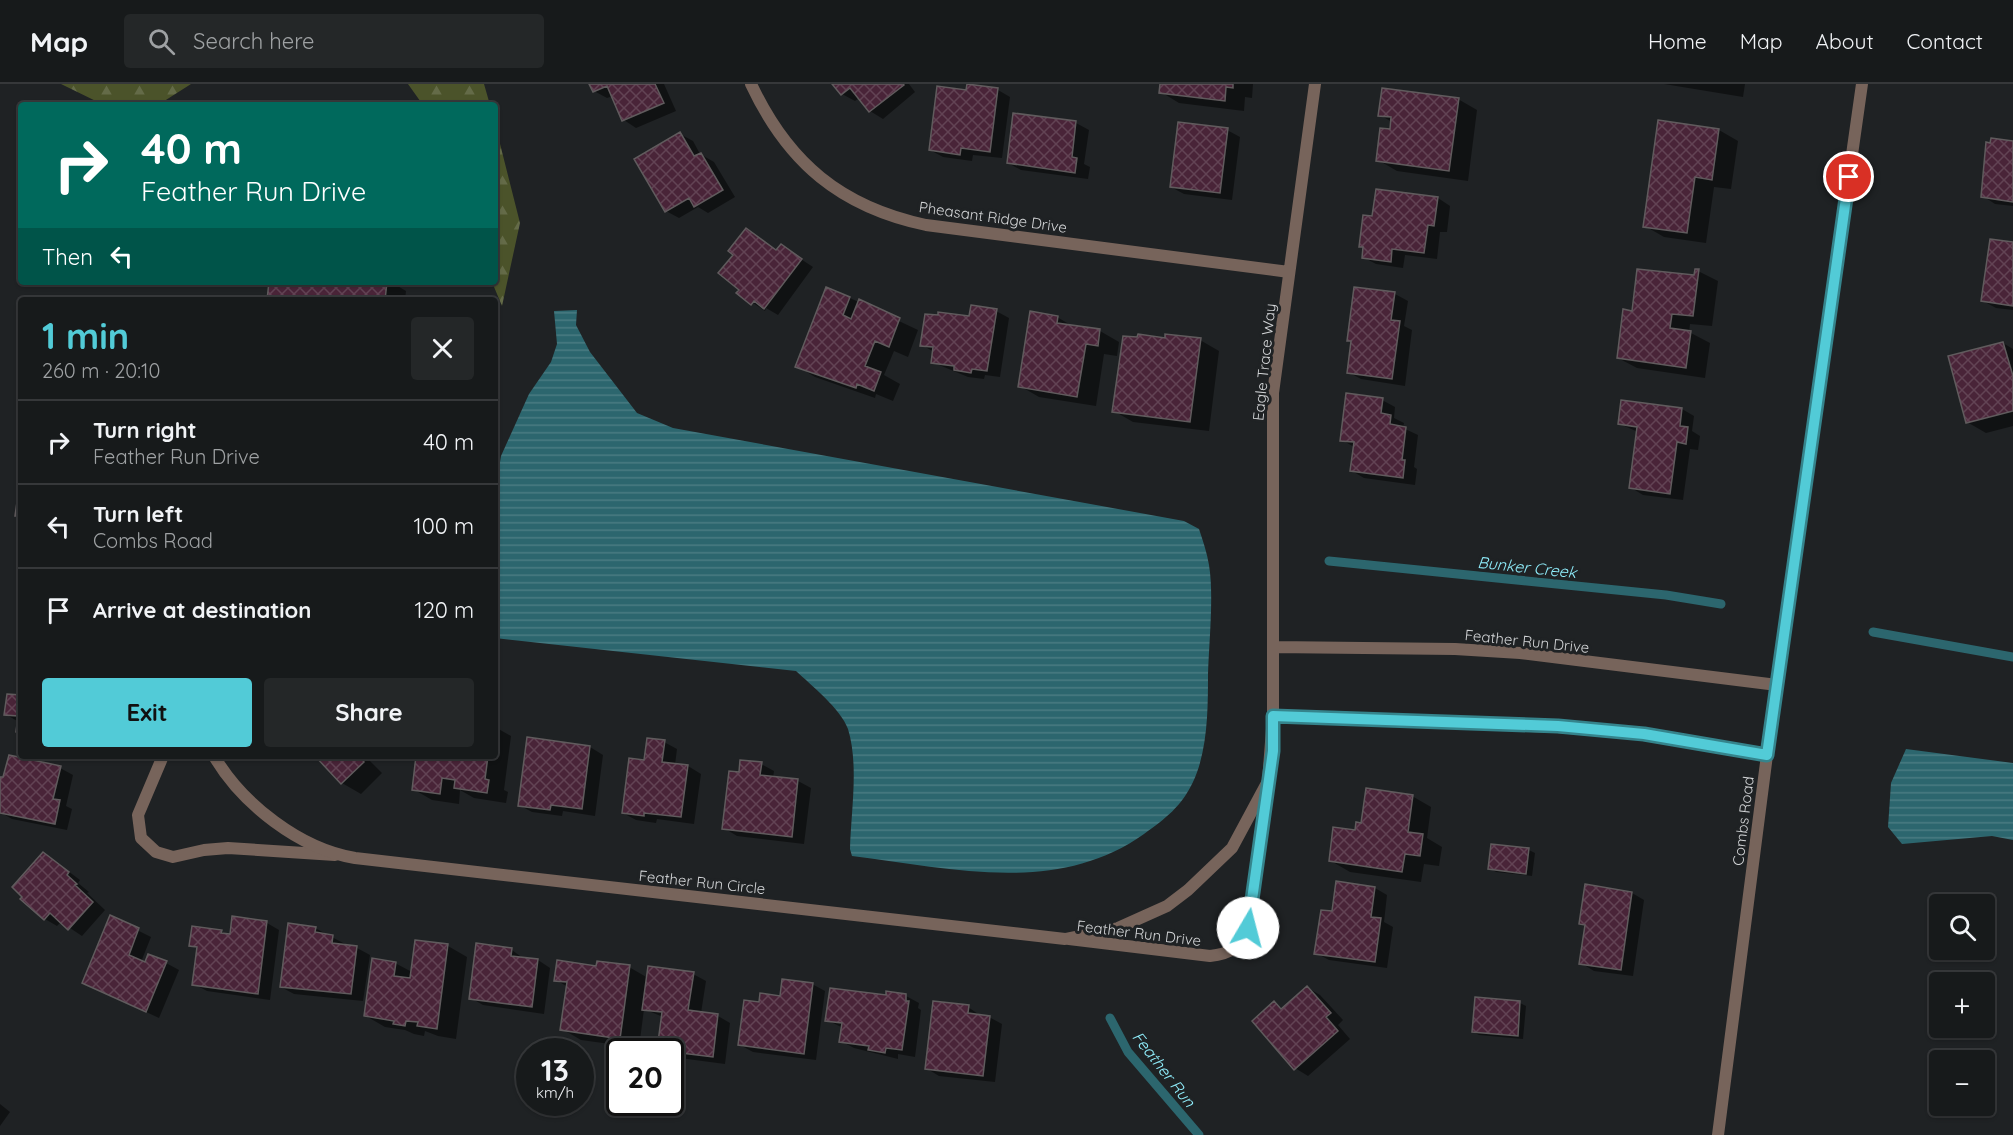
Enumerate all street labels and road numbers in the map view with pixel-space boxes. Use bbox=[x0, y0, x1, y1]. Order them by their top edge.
street label: Pheasant Ridge Drive bbox=[918, 197, 1068, 237]
street label: Eagle Trace Way bbox=[1248, 302, 1280, 422]
street label: Feather Run Drive bbox=[1464, 625, 1590, 657]
street label: Combs Road bbox=[1728, 775, 1758, 867]
street label: Feather Run Circle bbox=[638, 866, 766, 898]
street label: Feather Run Drive bbox=[1076, 916, 1202, 950]

